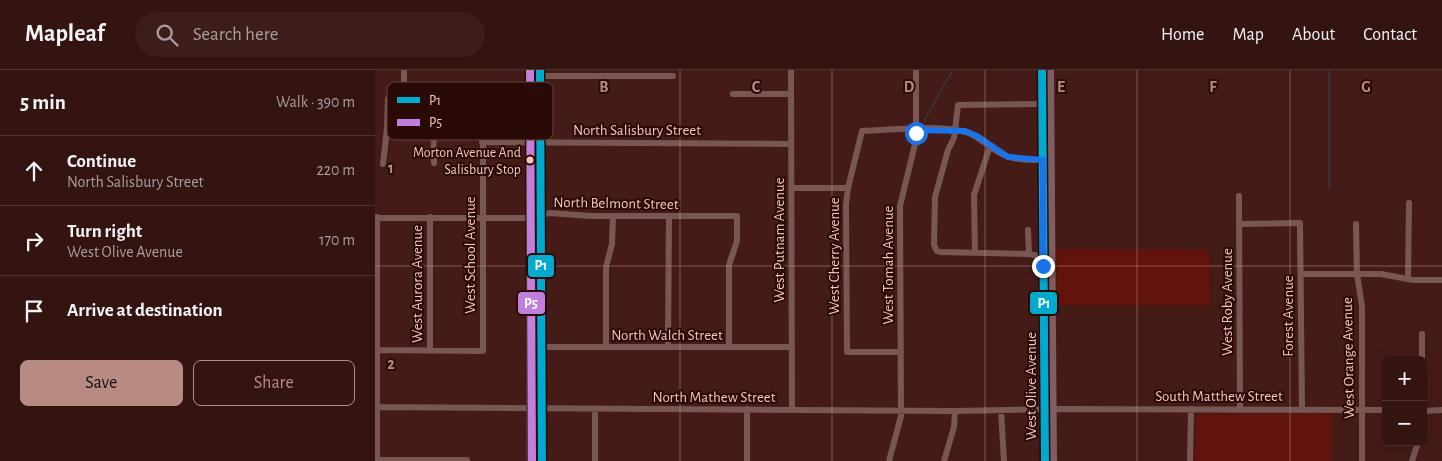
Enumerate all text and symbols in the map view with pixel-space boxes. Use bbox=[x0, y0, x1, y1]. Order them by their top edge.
search box bbox=[135, 12, 485, 57]
icon: search bbox=[153, 21, 181, 49]
text: Mapleaf bbox=[25, 22, 105, 46]
text: Search here bbox=[193, 25, 279, 44]
text: Home bbox=[1161, 26, 1204, 44]
text: Map bbox=[1232, 26, 1264, 44]
text: About bbox=[1292, 26, 1335, 44]
text: Contact bbox=[1363, 26, 1417, 44]
text: B bbox=[599, 79, 609, 95]
text: C bbox=[752, 79, 761, 95]
text: D bbox=[904, 79, 915, 95]
text: E bbox=[1057, 79, 1065, 95]
text: F bbox=[1209, 79, 1217, 95]
text: G bbox=[1361, 79, 1371, 95]
legend bbox=[387, 82, 553, 140]
text: 5 min bbox=[20, 92, 66, 113]
text: Walk · 390 m bbox=[276, 94, 355, 110]
text: P1 bbox=[429, 94, 441, 108]
text: P5 bbox=[429, 116, 442, 130]
route start bbox=[905, 122, 928, 145]
street label: North Salisbury Street bbox=[573, 123, 701, 138]
place label: Morton Avenue And Salisbury Stop bbox=[413, 146, 521, 177]
text: Continue bbox=[67, 152, 136, 171]
marker: Morton Avenue And Salisbury Stop bbox=[525, 155, 535, 165]
icon: ahead bbox=[20, 157, 48, 185]
text: 1 bbox=[388, 160, 394, 176]
text: 220 m bbox=[317, 162, 355, 178]
text: North Salisbury Street bbox=[67, 174, 204, 190]
street label: West Putnam Avenue bbox=[772, 177, 787, 303]
street label: North Belmont Street bbox=[553, 195, 679, 212]
street label: West School Avenue bbox=[463, 196, 478, 314]
street label: West Cherry Avenue bbox=[827, 197, 842, 315]
street label: West Tomah Avenue bbox=[881, 205, 896, 324]
text: Turn right bbox=[67, 222, 142, 241]
street label: West Aurora Avenue bbox=[410, 225, 425, 343]
icon: right bbox=[20, 227, 48, 255]
text: 170 m bbox=[319, 232, 355, 248]
text: West Olive Avenue bbox=[67, 244, 183, 260]
street label: West Roby Avenue bbox=[1220, 248, 1235, 356]
line badge: P1 bbox=[527, 254, 555, 278]
route end bbox=[1032, 255, 1055, 278]
text: P1 bbox=[535, 259, 547, 273]
street label: Forest Avenue bbox=[1281, 275, 1296, 357]
line badge: P5 bbox=[517, 291, 546, 315]
line badge: P1 bbox=[1029, 291, 1058, 315]
icon: arrive bbox=[20, 297, 48, 325]
text: P5 bbox=[524, 297, 538, 311]
text: P1 bbox=[1038, 297, 1050, 311]
street label: West Orange Avenue bbox=[1340, 297, 1357, 419]
text: Arrive at destination bbox=[67, 301, 223, 320]
street label: North Walch Street bbox=[611, 328, 723, 343]
street label: West Olive Avenue bbox=[1024, 332, 1039, 440]
text: 2 bbox=[387, 356, 395, 372]
map controls bbox=[1382, 356, 1427, 446]
button: + bbox=[1382, 356, 1427, 401]
button: Save bbox=[20, 360, 183, 406]
button: Share bbox=[193, 360, 355, 406]
street label: South Matthew Street bbox=[1155, 389, 1283, 404]
street label: North Mathew Street bbox=[652, 390, 776, 405]
button: − bbox=[1382, 401, 1427, 446]

